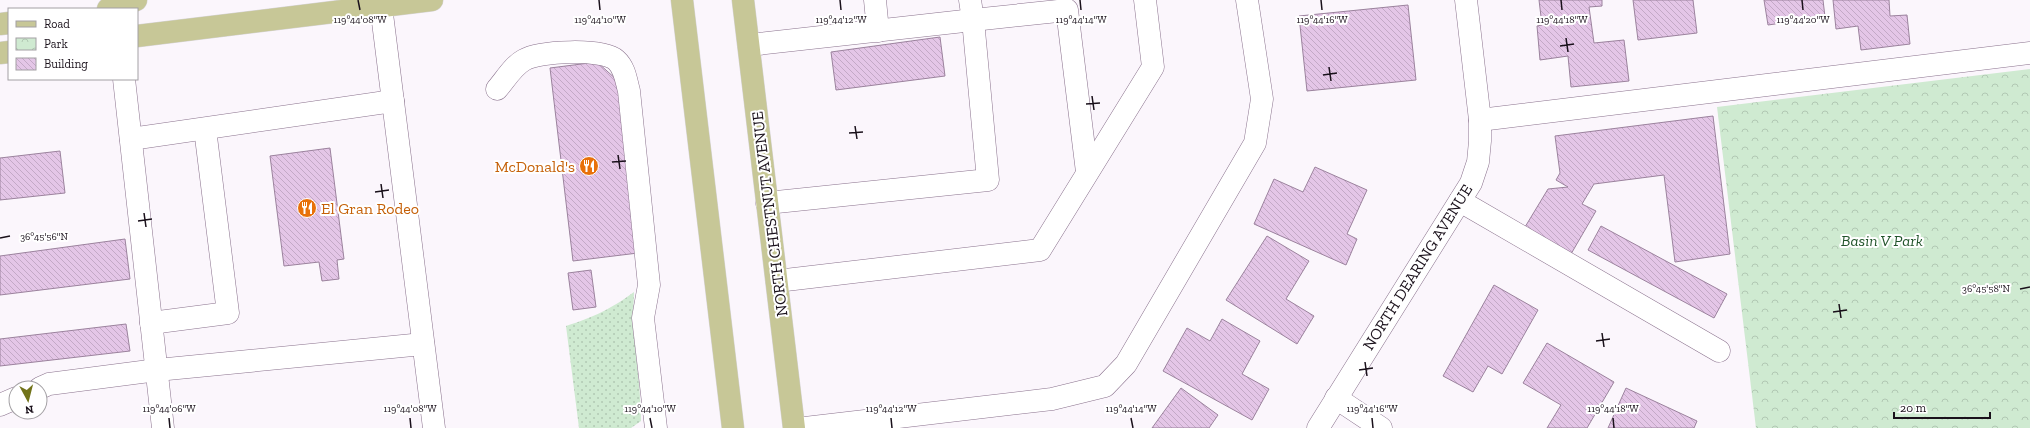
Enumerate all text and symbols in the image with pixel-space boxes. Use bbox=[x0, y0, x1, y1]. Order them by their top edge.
legend bbox=[8, 8, 138, 80]
text: 119°44'08"W bbox=[333, 14, 387, 26]
text: 119°44'10"W bbox=[574, 14, 626, 26]
text: 119°44'12"W bbox=[815, 14, 867, 26]
text: 119°44'14"W bbox=[1055, 14, 1107, 26]
text: 119°44'16"W bbox=[1296, 14, 1348, 26]
text: 119°44'18"W bbox=[1536, 14, 1588, 26]
text: 119°44'20"W bbox=[1777, 14, 1830, 26]
text: Road bbox=[44, 17, 70, 31]
text: Park bbox=[44, 37, 69, 51]
text: Building bbox=[44, 57, 88, 71]
street label: NORTH CHESTNUT AVENUE bbox=[747, 110, 792, 318]
restaurant icon: McDonald's bbox=[578, 155, 600, 177]
place label: McDonald's bbox=[495, 157, 575, 176]
street label: NORTH DEARING AVENUE bbox=[1359, 181, 1476, 354]
restaurant icon: El Gran Rodeo bbox=[296, 197, 318, 219]
place label: El Gran Rodeo bbox=[321, 199, 419, 218]
text: 36°45'56"N bbox=[20, 231, 68, 243]
park label: Basin V Park bbox=[1841, 231, 1923, 250]
text: 36°45'58"N bbox=[1962, 283, 2010, 295]
north arrow bbox=[8, 380, 48, 420]
scale bar bbox=[1894, 394, 1990, 420]
text: 20 m bbox=[1900, 401, 1927, 415]
text: N bbox=[24, 402, 34, 416]
text: 119°44'06"W bbox=[142, 403, 196, 415]
text: 119°44'08"W bbox=[383, 403, 437, 415]
text: 119°44'10"W bbox=[624, 403, 676, 415]
text: 119°44'12"W bbox=[865, 403, 917, 415]
text: 119°44'14"W bbox=[1105, 403, 1157, 415]
text: 119°44'16"W bbox=[1346, 403, 1398, 415]
text: 119°44'18"W bbox=[1587, 403, 1639, 415]

